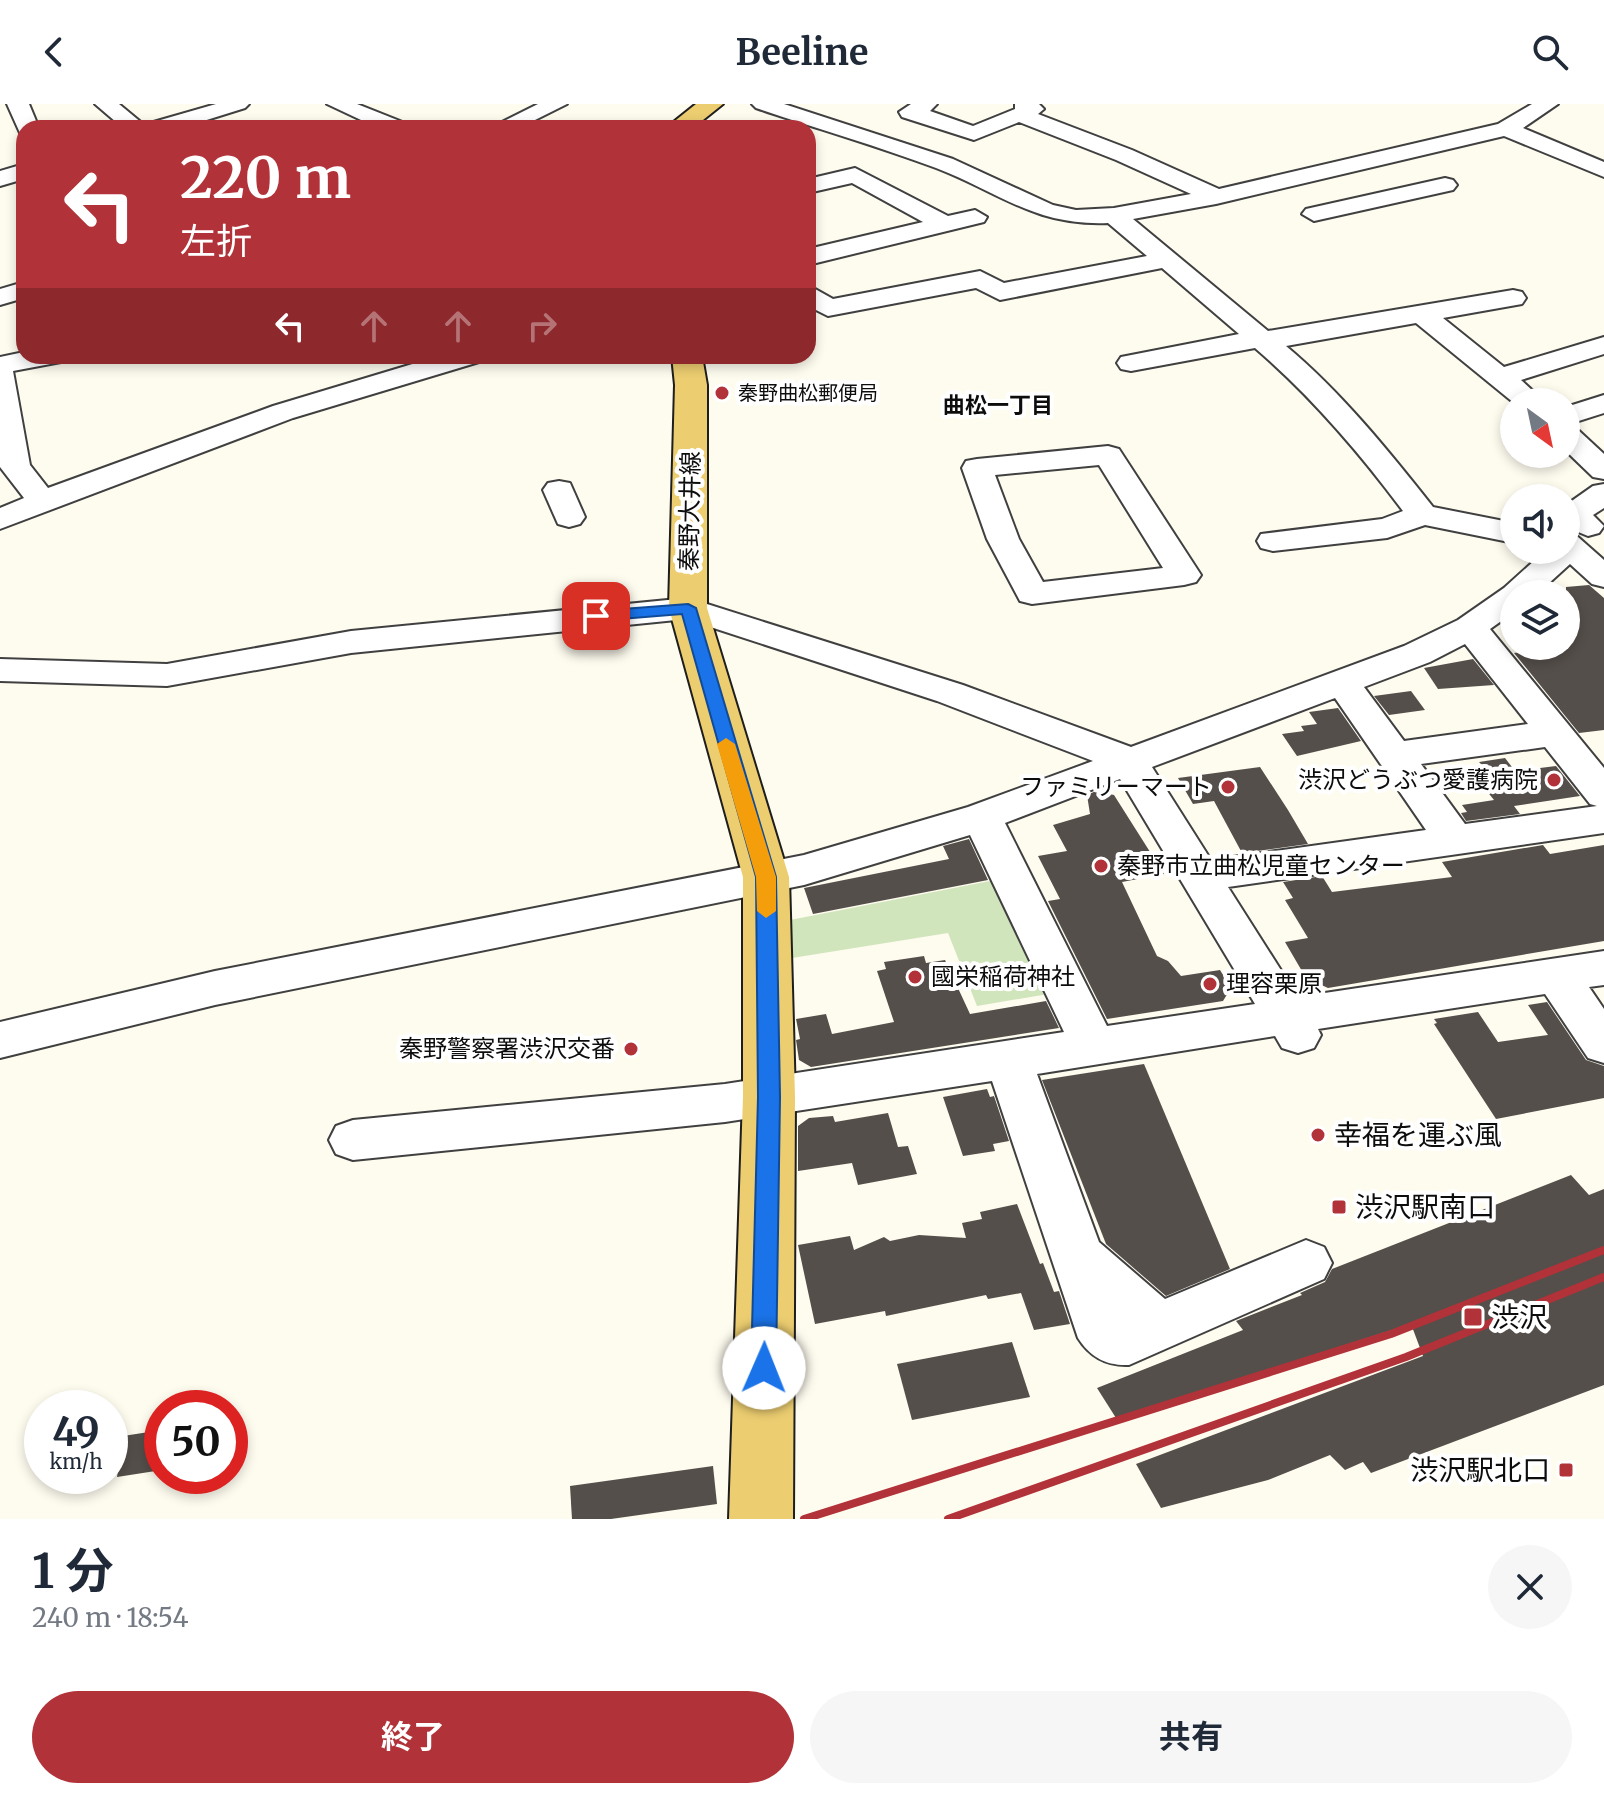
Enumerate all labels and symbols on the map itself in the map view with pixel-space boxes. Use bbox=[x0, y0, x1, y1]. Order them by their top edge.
place label: 秦野曲松郵便局 bbox=[738, 380, 878, 405]
marker: 秦野曲松郵便局 bbox=[713, 384, 731, 402]
north arrow bbox=[1500, 388, 1580, 468]
district label: 曲松一丁目 bbox=[943, 391, 1053, 419]
street label: 秦野大井線 bbox=[673, 451, 706, 571]
pin bbox=[562, 582, 630, 650]
place label: 渋沢どうぶつ愛護病院 bbox=[1298, 764, 1538, 795]
place label: ファミリーマート bbox=[1020, 771, 1212, 802]
marker: 渋沢どうぶつ愛護病院 bbox=[1545, 771, 1563, 789]
marker: ファミリーマート bbox=[1219, 778, 1237, 796]
place label: 秦野市立曲松児童センター bbox=[1117, 850, 1405, 881]
marker: 秦野市立曲松児童センター bbox=[1092, 857, 1110, 875]
place label: 國栄稲荷神社 bbox=[931, 961, 1075, 992]
marker: 國栄稲荷神社 bbox=[906, 968, 924, 986]
place label: 理容栗原 bbox=[1226, 968, 1322, 999]
marker: 理容栗原 bbox=[1201, 975, 1219, 993]
place label: 秦野警察署渋沢交番 bbox=[399, 1033, 615, 1064]
marker: 秦野警察署渋沢交番 bbox=[622, 1040, 640, 1058]
place label: 幸福を運ぶ風 bbox=[1334, 1117, 1502, 1153]
marker: 幸福を運ぶ風 bbox=[1309, 1126, 1327, 1144]
place label: 渋沢駅南口 bbox=[1355, 1189, 1495, 1225]
marker: 渋沢駅南口 bbox=[1330, 1198, 1348, 1216]
place label: 渋沢 bbox=[1491, 1299, 1547, 1335]
marker: 渋沢 bbox=[1462, 1306, 1484, 1328]
position arrow bbox=[722, 1326, 806, 1410]
speed limit sign: 50 bbox=[144, 1390, 248, 1494]
place label: 渋沢駅北口 bbox=[1410, 1452, 1550, 1488]
marker: 渋沢駅北口 bbox=[1557, 1461, 1575, 1479]

